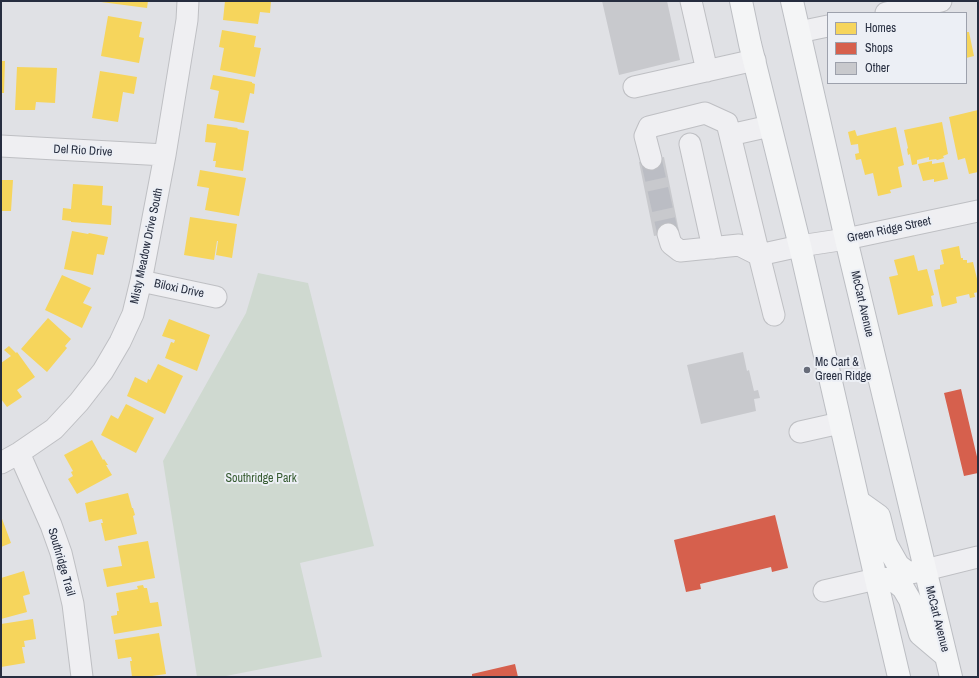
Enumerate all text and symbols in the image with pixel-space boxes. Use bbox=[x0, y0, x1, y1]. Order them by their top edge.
legend bbox=[827, 12, 967, 84]
text: Homes bbox=[865, 20, 896, 36]
text: Shops bbox=[865, 40, 893, 56]
text: Other bbox=[865, 60, 890, 76]
street label: Del Rio Drive bbox=[53, 142, 113, 160]
street label: Misty Meadow Drive South bbox=[128, 187, 166, 305]
street label: Green Ridge Street bbox=[846, 214, 932, 246]
street label: McCart Avenue bbox=[847, 269, 877, 339]
street label: Biloxi Drive bbox=[153, 277, 205, 301]
place label: Mc Cart & Green Ridge bbox=[815, 356, 871, 384]
marker: Mc Cart & Green Ridge bbox=[802, 365, 812, 375]
park label: Southridge Park bbox=[225, 472, 297, 486]
street label: Southridge Trail bbox=[44, 526, 78, 598]
street label: McCart Avenue bbox=[922, 584, 952, 654]

